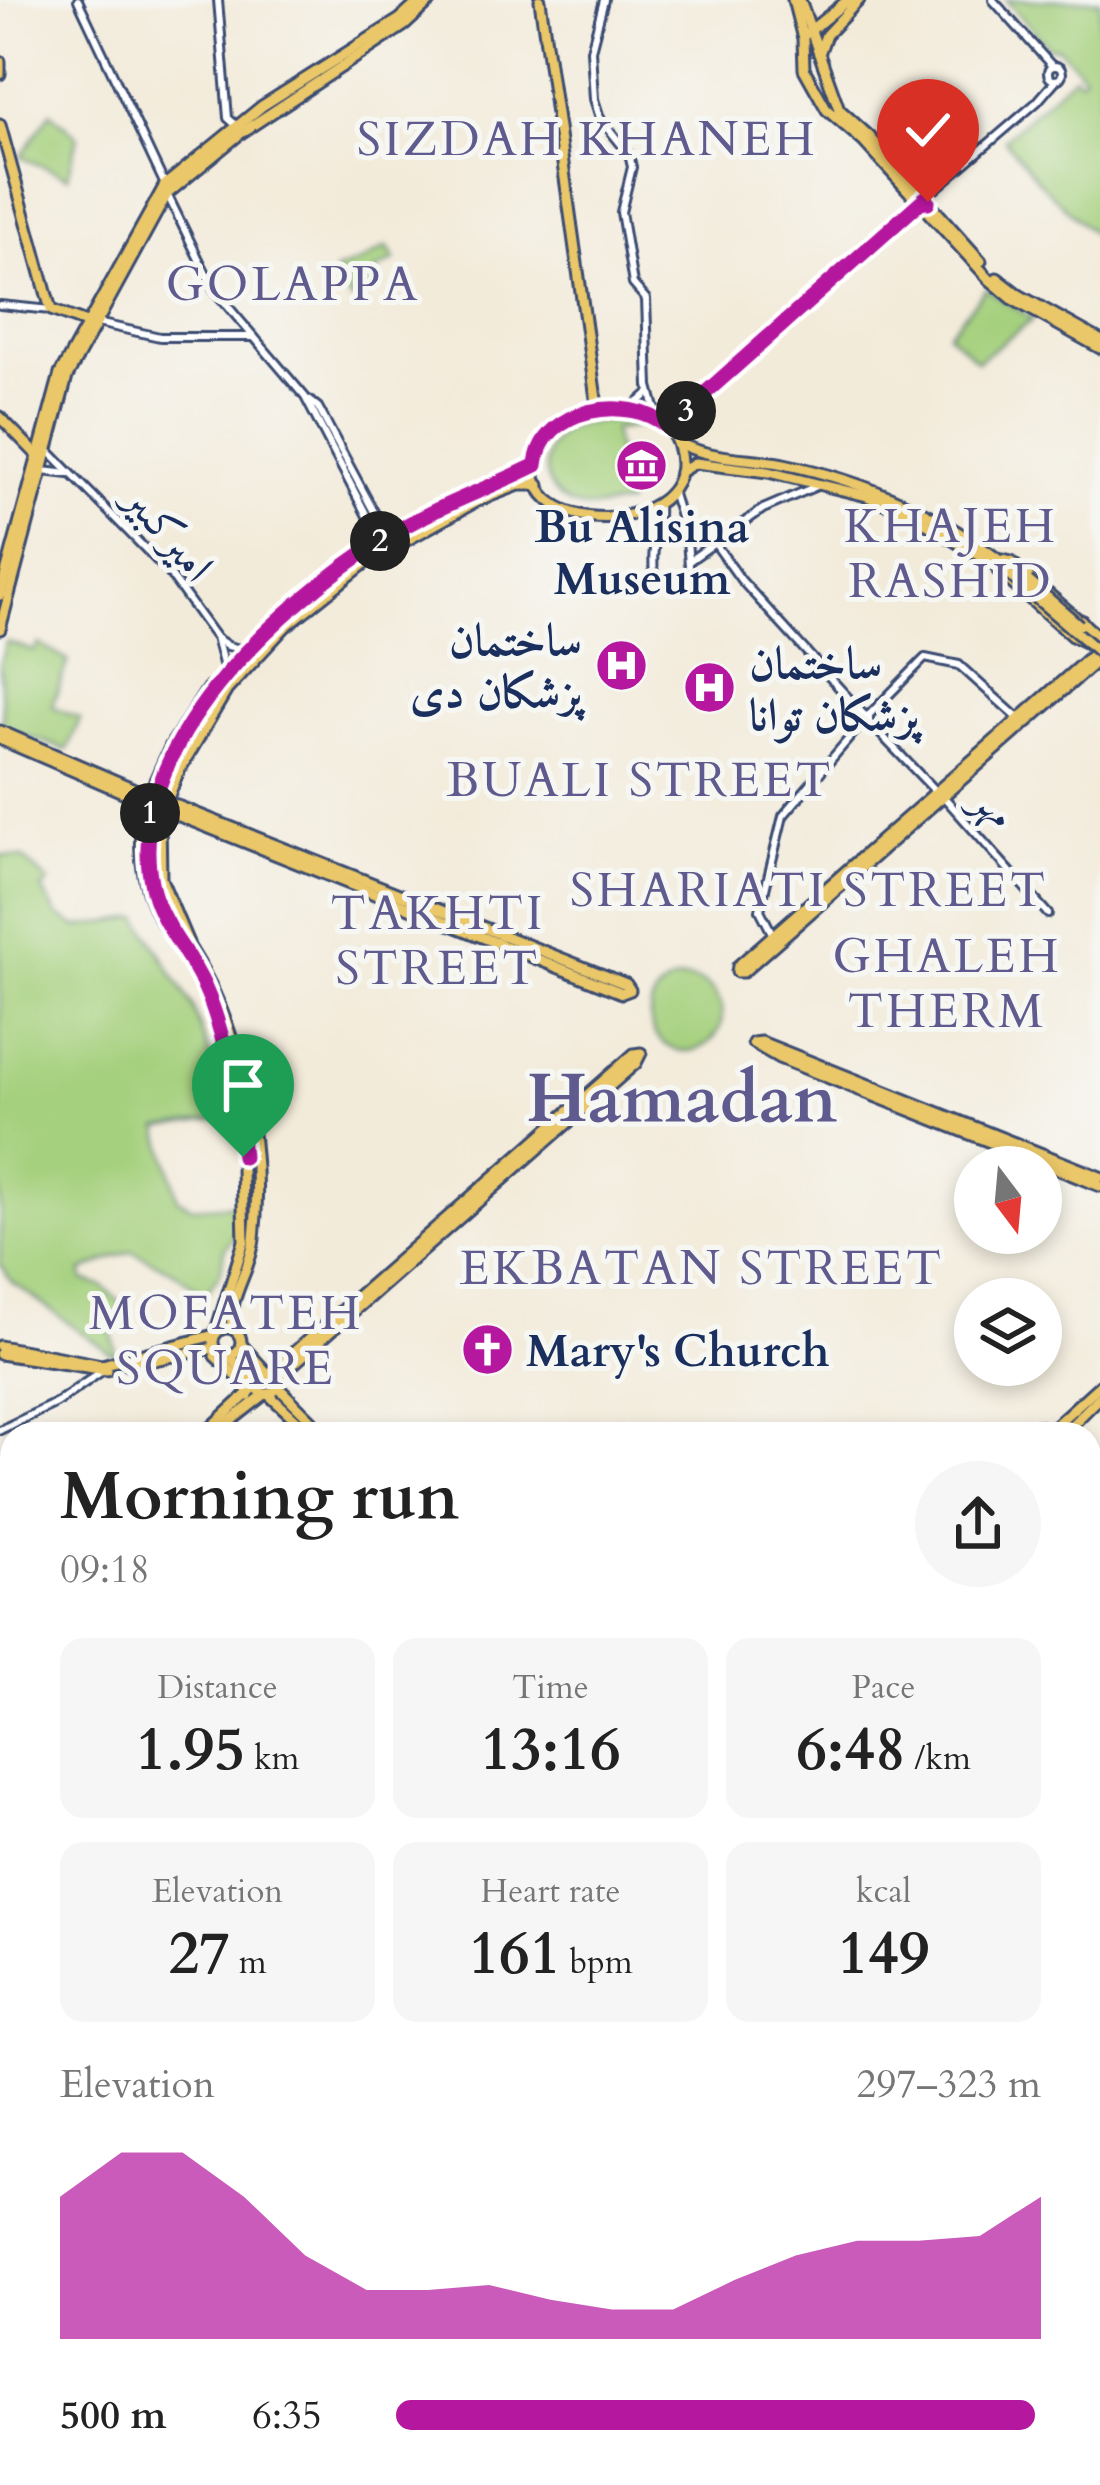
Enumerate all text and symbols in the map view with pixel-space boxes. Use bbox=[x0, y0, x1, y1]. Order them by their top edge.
pin bbox=[877, 79, 979, 202]
icon: check bbox=[895, 97, 961, 163]
district label: SIZDAH KHANEH bbox=[357, 107, 817, 172]
district label: GOLAPPA bbox=[166, 252, 420, 317]
pin: 3 bbox=[656, 381, 716, 441]
text: 3 bbox=[678, 388, 694, 433]
museum icon: Bu Alisina Museum bbox=[614, 437, 670, 493]
street label: امیرکبیر bbox=[107, 468, 228, 595]
district label: KHAJEH RASHID bbox=[844, 494, 1058, 614]
place label: Bu Alisina Museum bbox=[535, 497, 749, 610]
pin: 2 bbox=[350, 511, 410, 571]
text: 2 bbox=[372, 518, 388, 563]
place label: ساختمان پزشکان دی bbox=[410, 610, 586, 723]
place label: ساختمان پزشکان توانا bbox=[749, 633, 923, 746]
hospital icon: ساختمان پزشکان دی bbox=[593, 637, 649, 693]
hospital icon: ساختمان پزشکان توانا bbox=[682, 660, 738, 716]
district label: BUALI STREET bbox=[446, 748, 834, 813]
street label: مهر bbox=[956, 769, 1031, 842]
pin: 1 bbox=[120, 783, 180, 843]
text: 1 bbox=[142, 790, 158, 835]
district label: SHARIATI STREET bbox=[570, 858, 1048, 923]
district label: TAKHTI STREET bbox=[331, 881, 545, 1001]
district label: GHALEH THERM bbox=[832, 924, 1062, 1044]
pin bbox=[192, 1034, 294, 1157]
icon: arrive bbox=[210, 1052, 276, 1118]
district label: Hamadan bbox=[527, 1053, 837, 1146]
north arrow bbox=[954, 1146, 1062, 1254]
map controls bbox=[954, 1146, 1062, 1386]
district label: EKBATAN STREET bbox=[460, 1236, 944, 1301]
button: layers bbox=[954, 1278, 1062, 1386]
district label: MOFATEH SQUARE bbox=[89, 1281, 363, 1401]
place label: Mary's Church bbox=[526, 1321, 829, 1382]
church icon: Mary's Church bbox=[459, 1322, 515, 1378]
text: Morning run bbox=[60, 1453, 459, 1542]
button: share bbox=[915, 1461, 1041, 1587]
text: 09:18 bbox=[60, 1543, 150, 1596]
text: Distance bbox=[157, 1665, 278, 1710]
text: Time bbox=[512, 1665, 589, 1710]
text: Pace bbox=[852, 1665, 915, 1710]
text: 1.95 bbox=[135, 1710, 245, 1791]
text: 13:16 bbox=[480, 1710, 621, 1791]
text: 6:48 bbox=[796, 1710, 906, 1791]
text: km bbox=[245, 1736, 300, 1781]
text: /km bbox=[906, 1736, 971, 1781]
text: Elevation bbox=[152, 1869, 283, 1914]
text: Heart rate bbox=[481, 1869, 620, 1914]
text: kcal bbox=[856, 1869, 911, 1914]
text: 27 bbox=[168, 1914, 230, 1995]
text: 161 bbox=[468, 1914, 561, 1995]
text: 149 bbox=[837, 1914, 930, 1995]
text: m bbox=[230, 1940, 267, 1985]
text: bpm bbox=[561, 1940, 633, 1985]
text: Elevation bbox=[60, 2058, 215, 2111]
text: 297–323 m bbox=[856, 2058, 1041, 2111]
text: 500 m bbox=[60, 2389, 166, 2442]
text: 6:35 bbox=[252, 2389, 322, 2442]

